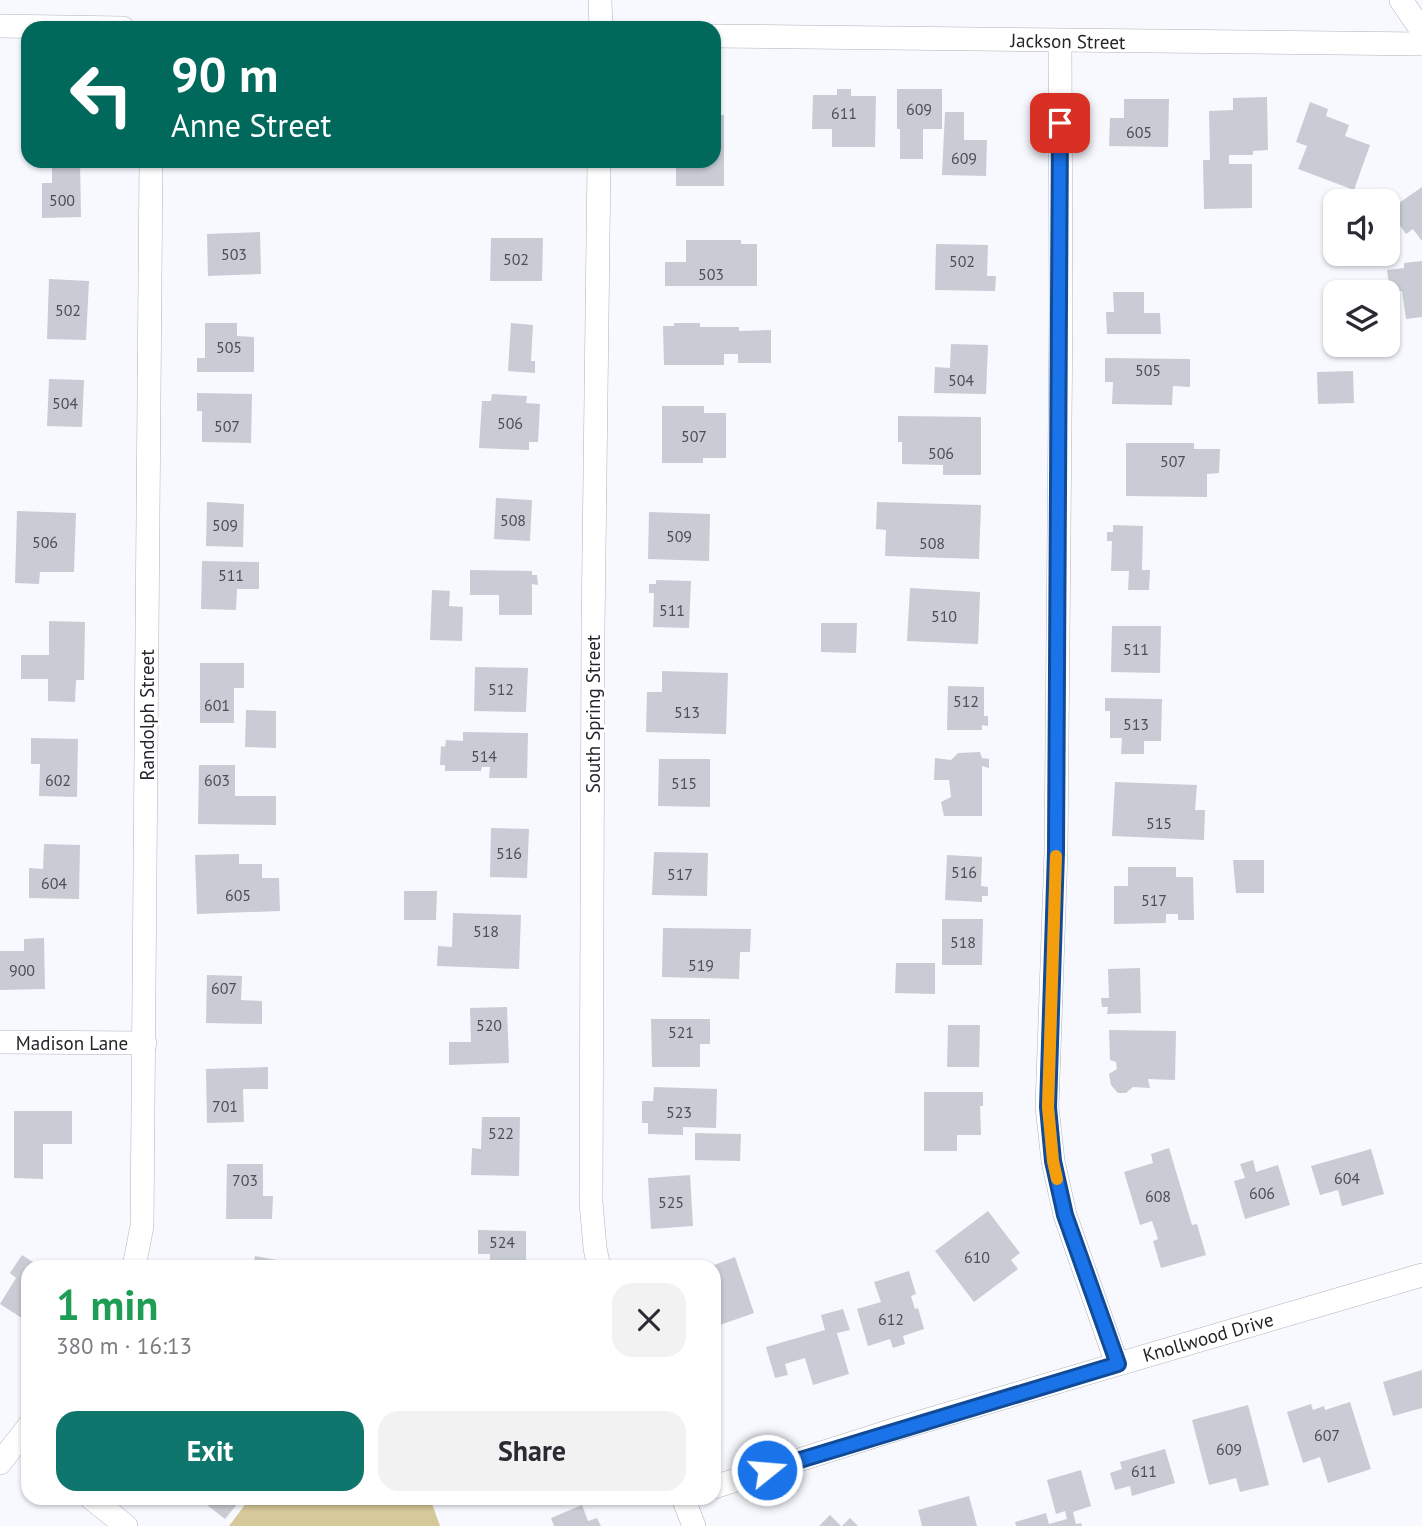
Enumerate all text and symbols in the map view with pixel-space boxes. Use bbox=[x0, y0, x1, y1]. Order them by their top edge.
street label: Jackson Street bbox=[1009, 28, 1126, 54]
text: 90 m bbox=[171, 42, 278, 106]
icon: left bbox=[56, 49, 147, 140]
pin bbox=[1030, 93, 1090, 153]
house number: 609 bbox=[906, 99, 932, 119]
house number: 611 bbox=[831, 103, 857, 123]
text: Anne Street bbox=[171, 104, 331, 146]
icon: arrive bbox=[1041, 104, 1079, 142]
house number: 605 bbox=[1126, 122, 1152, 142]
house number: 609 bbox=[951, 148, 977, 168]
map controls bbox=[1323, 189, 1400, 357]
button: sound bbox=[1323, 189, 1400, 266]
house number: 500 bbox=[49, 190, 75, 210]
house number: 503 bbox=[221, 244, 247, 264]
house number: 502 bbox=[503, 249, 529, 269]
house number: 502 bbox=[949, 251, 975, 271]
house number: 503 bbox=[698, 264, 724, 284]
button: layers bbox=[1323, 280, 1400, 357]
house number: 502 bbox=[55, 300, 81, 320]
house number: 505 bbox=[216, 337, 242, 357]
house number: 505 bbox=[1135, 360, 1161, 380]
house number: 504 bbox=[948, 370, 974, 390]
house number: 504 bbox=[52, 393, 78, 413]
house number: 506 bbox=[497, 413, 523, 433]
house number: 507 bbox=[214, 416, 240, 436]
house number: 507 bbox=[681, 426, 707, 446]
house number: 506 bbox=[928, 443, 954, 463]
house number: 507 bbox=[1160, 451, 1186, 471]
house number: 508 bbox=[500, 510, 526, 530]
house number: 509 bbox=[212, 515, 238, 535]
house number: 509 bbox=[666, 526, 692, 546]
house number: 506 bbox=[32, 532, 58, 552]
house number: 508 bbox=[919, 533, 945, 553]
house number: 511 bbox=[218, 565, 244, 585]
house number: 511 bbox=[659, 600, 685, 620]
house number: 510 bbox=[931, 606, 957, 626]
street label: South Spring Street bbox=[581, 634, 605, 793]
house number: 511 bbox=[1123, 639, 1149, 659]
street label: Randolph Street bbox=[135, 649, 159, 781]
house number: 512 bbox=[488, 679, 514, 699]
house number: 512 bbox=[953, 691, 979, 711]
house number: 601 bbox=[204, 695, 230, 715]
house number: 513 bbox=[674, 702, 700, 722]
house number: 513 bbox=[1123, 714, 1149, 734]
house number: 514 bbox=[471, 746, 497, 766]
house number: 602 bbox=[45, 770, 71, 790]
house number: 603 bbox=[204, 770, 230, 790]
house number: 515 bbox=[671, 773, 697, 793]
house number: 515 bbox=[1146, 813, 1172, 833]
house number: 516 bbox=[496, 843, 522, 863]
house number: 516 bbox=[951, 862, 977, 882]
house number: 517 bbox=[667, 864, 693, 884]
house number: 604 bbox=[41, 873, 67, 893]
house number: 605 bbox=[225, 885, 251, 905]
house number: 517 bbox=[1141, 890, 1167, 910]
house number: 518 bbox=[473, 921, 499, 941]
house number: 518 bbox=[950, 932, 976, 952]
house number: 519 bbox=[688, 955, 714, 975]
house number: 900 bbox=[9, 960, 35, 980]
house number: 607 bbox=[211, 978, 237, 998]
house number: 520 bbox=[476, 1015, 502, 1035]
house number: 521 bbox=[668, 1022, 694, 1042]
street label: Madison Lane bbox=[16, 1031, 128, 1055]
house number: 701 bbox=[212, 1096, 238, 1116]
house number: 523 bbox=[666, 1102, 692, 1122]
house number: 522 bbox=[488, 1123, 514, 1143]
house number: 604 bbox=[1334, 1168, 1360, 1188]
house number: 703 bbox=[232, 1170, 258, 1190]
house number: 606 bbox=[1249, 1183, 1275, 1203]
house number: 608 bbox=[1145, 1186, 1171, 1206]
house number: 525 bbox=[658, 1192, 684, 1212]
house number: 524 bbox=[489, 1232, 515, 1252]
house number: 610 bbox=[964, 1247, 990, 1267]
text: 1 min bbox=[56, 1277, 158, 1332]
button: close bbox=[612, 1283, 686, 1357]
street label: Knollwood Drive bbox=[1140, 1307, 1276, 1367]
house number: 612 bbox=[878, 1309, 904, 1329]
text: 380 m · 16:13 bbox=[56, 1331, 192, 1360]
button: Exit bbox=[56, 1411, 364, 1491]
button: Share bbox=[378, 1411, 686, 1491]
house number: 607 bbox=[1314, 1425, 1340, 1445]
position arrow bbox=[730, 1433, 804, 1507]
house number: 609 bbox=[1216, 1439, 1242, 1459]
house number: 611 bbox=[1131, 1461, 1157, 1481]

